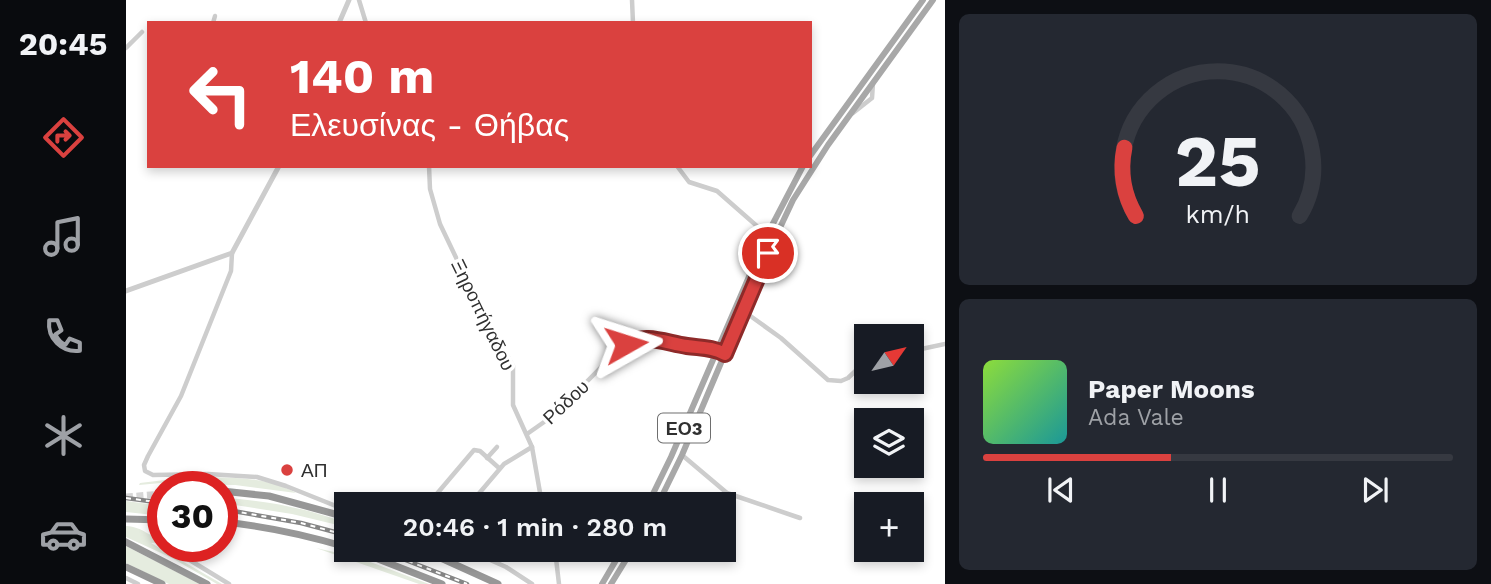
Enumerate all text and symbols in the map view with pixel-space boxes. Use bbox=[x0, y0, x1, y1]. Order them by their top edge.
text: 20:45 bbox=[19, 25, 107, 63]
text: 140 m bbox=[290, 47, 434, 105]
icon: left bbox=[175, 49, 266, 140]
text: Ελευσίνας - Θήβας bbox=[290, 106, 569, 144]
icon: directions bbox=[39, 113, 88, 162]
text: 25 bbox=[1175, 118, 1261, 204]
text: km/h bbox=[1186, 199, 1250, 228]
icon: music bbox=[39, 212, 88, 261]
pin bbox=[738, 223, 798, 283]
icon: arrive bbox=[749, 234, 787, 272]
street label: Ξηροπήγαδου bbox=[446, 256, 520, 374]
position arrow bbox=[589, 307, 663, 381]
icon: phone bbox=[39, 312, 88, 361]
north arrow bbox=[854, 324, 924, 394]
map controls bbox=[854, 324, 924, 562]
text: Paper Moons bbox=[1088, 374, 1255, 404]
street label: Ρόδου bbox=[538, 375, 594, 429]
text: Ada Vale bbox=[1088, 404, 1184, 431]
button: layers bbox=[854, 408, 924, 478]
icon: climate bbox=[39, 411, 88, 460]
road number: ΕΟ3 bbox=[658, 414, 710, 442]
place label: ΑΠ bbox=[301, 459, 327, 482]
marker: ΑΠ bbox=[279, 462, 295, 478]
speed limit sign: 30 bbox=[147, 471, 238, 562]
icon: previous bbox=[1042, 471, 1080, 509]
icon: pause bbox=[1199, 471, 1237, 509]
icon: next bbox=[1356, 471, 1394, 509]
button: + bbox=[854, 492, 924, 562]
icon: car bbox=[39, 510, 88, 559]
text: 20:46 · 1 min · 280 m bbox=[403, 512, 667, 542]

